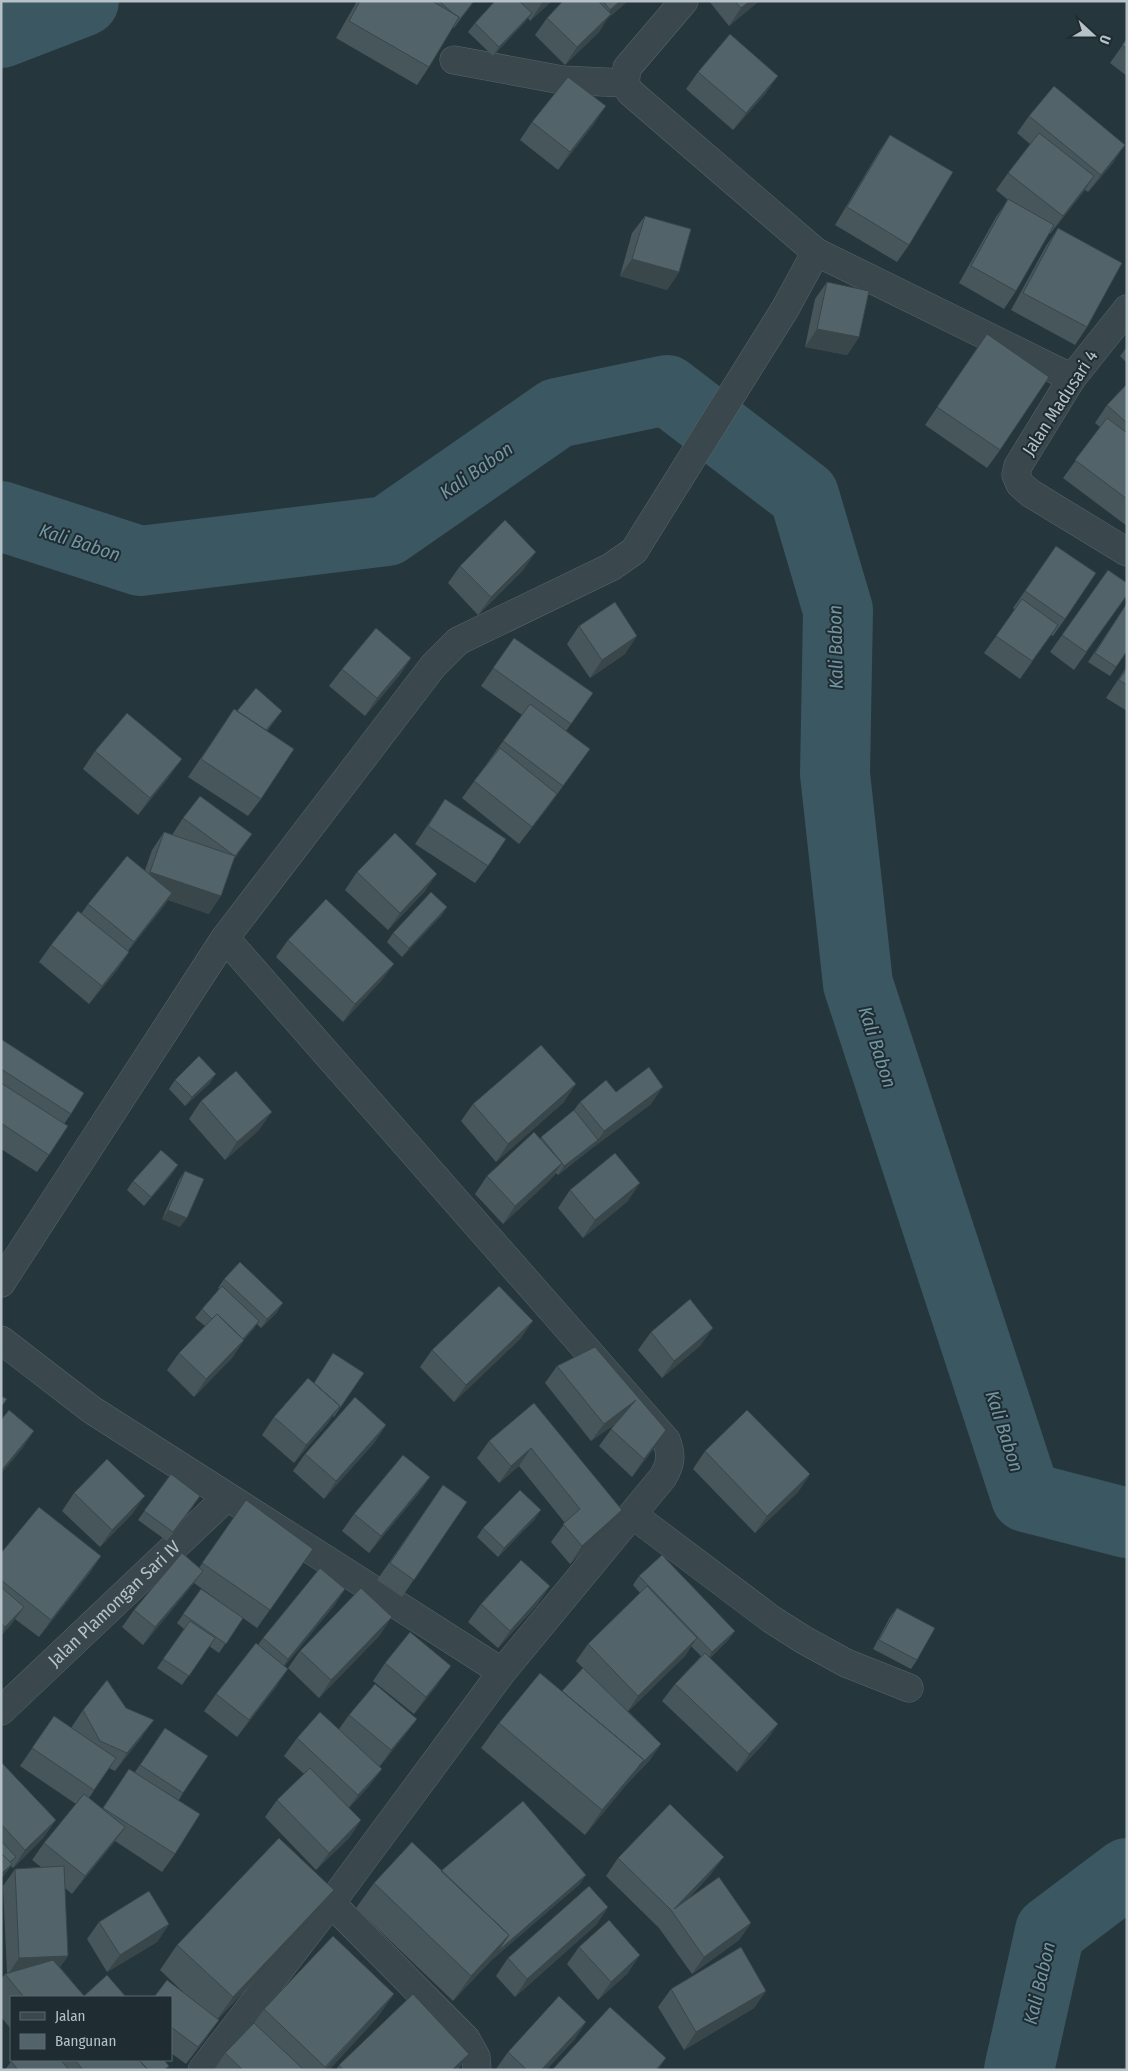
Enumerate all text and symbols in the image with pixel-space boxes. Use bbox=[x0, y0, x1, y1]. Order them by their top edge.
north arrow bbox=[1068, 10, 1118, 60]
text: U bbox=[1095, 33, 1114, 46]
street label: Jalan Madusari 4 bbox=[1018, 346, 1102, 460]
water label: Kali Babon bbox=[435, 437, 517, 504]
water label: Kali Babon bbox=[36, 519, 123, 566]
water label: Kali Babon bbox=[823, 605, 848, 689]
water label: Kali Babon bbox=[854, 1004, 901, 1091]
water label: Kali Babon bbox=[981, 1388, 1028, 1475]
street label: Jalan Plamongan Sari IV bbox=[44, 1535, 186, 1671]
water label: Kali Babon bbox=[1019, 1940, 1060, 2027]
legend bbox=[10, 1996, 172, 2061]
text: Jalan bbox=[55, 2007, 85, 2025]
text: Bangunan bbox=[55, 2032, 116, 2050]

